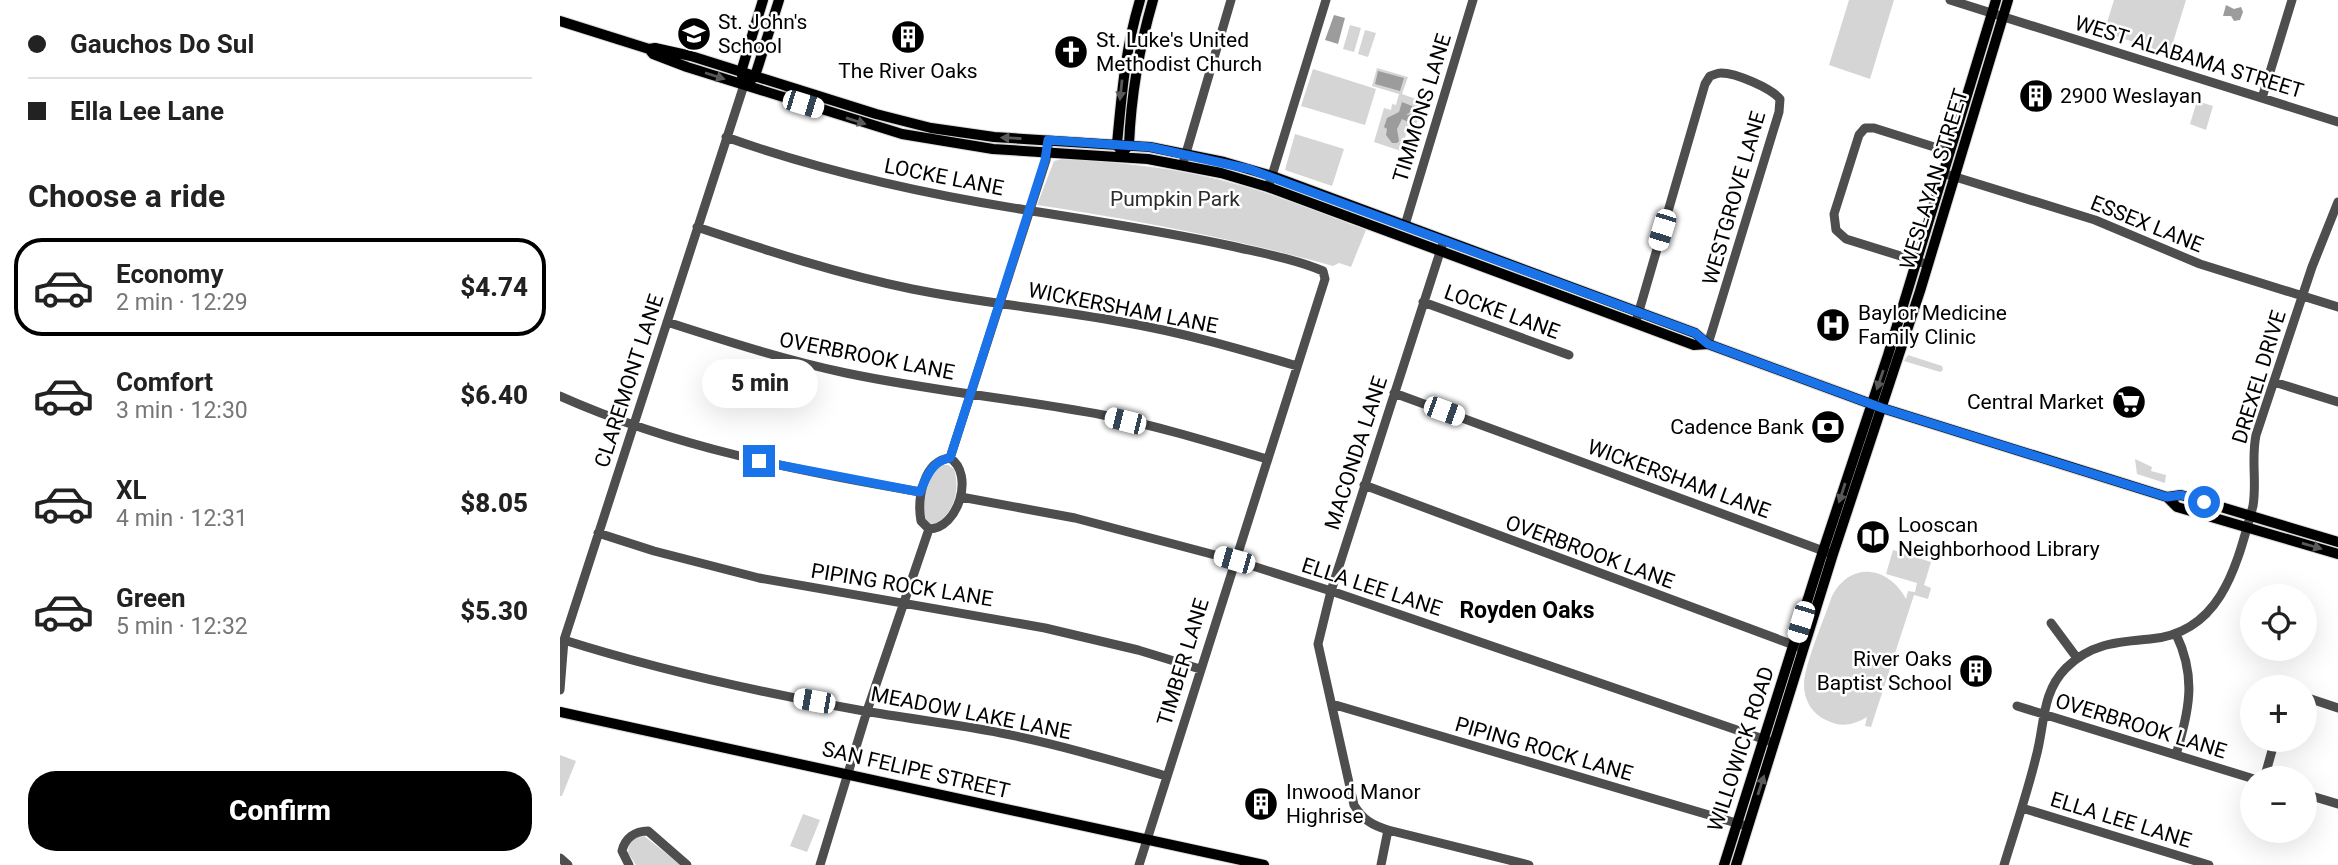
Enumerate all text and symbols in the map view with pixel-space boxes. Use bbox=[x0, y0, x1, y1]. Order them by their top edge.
place label: St. John's School bbox=[718, 10, 807, 58]
street label: WEST ALABAMA STREET bbox=[2072, 11, 2307, 103]
school or university icon: St. John's School bbox=[675, 15, 713, 53]
building icon: The River Oaks bbox=[889, 18, 927, 56]
place label: St. Luke's United Methodist Church bbox=[1096, 28, 1262, 76]
text: Gauchos Do Sul bbox=[70, 29, 254, 59]
street label: TIMMONS LANE bbox=[1388, 31, 1456, 185]
church icon: St. Luke's United Methodist Church bbox=[1052, 33, 1090, 71]
place label: The River Oaks bbox=[838, 59, 978, 83]
one-way arrow bbox=[705, 71, 726, 82]
building icon: 2900 Weslayan bbox=[2017, 77, 2055, 115]
one-way arrow bbox=[1115, 80, 1126, 102]
place label: 2900 Weslayan bbox=[2060, 84, 2202, 108]
street label: WESLAYAN STREET bbox=[1895, 85, 1973, 272]
car bbox=[780, 88, 827, 120]
text: Ella Lee Lane bbox=[70, 96, 224, 126]
street label: WESTGROVE LANE bbox=[1698, 108, 1770, 288]
one-way arrow bbox=[846, 116, 867, 126]
one-way arrow bbox=[1000, 132, 1022, 143]
street label: LOCKE LANE bbox=[882, 154, 1006, 200]
text: Choose a ride bbox=[28, 177, 225, 215]
park label: Pumpkin Park bbox=[1110, 187, 1240, 211]
street label: ESSEX LANE bbox=[2087, 191, 2207, 257]
car bbox=[1646, 207, 1679, 253]
icon: car bbox=[32, 256, 95, 319]
text: Economy bbox=[116, 259, 223, 289]
text: $4.74 bbox=[460, 272, 528, 302]
street label: WICKERSHAM LANE bbox=[1026, 278, 1220, 338]
street label: LOCKE LANE bbox=[1441, 280, 1563, 344]
text: 2 min · 12:29 bbox=[116, 289, 248, 316]
street label: CLAREMONT LANE bbox=[590, 291, 668, 471]
place label: Baylor Medicine Family Clinic bbox=[1858, 301, 2007, 349]
hospital icon: Baylor Medicine Family Clinic bbox=[1814, 306, 1852, 344]
street label: DREXEL DRIVE bbox=[2227, 307, 2291, 447]
street label: OVERBROOK LANE bbox=[777, 327, 957, 385]
callout: 5 min bbox=[701, 360, 817, 408]
icon: car bbox=[32, 364, 95, 427]
text: Comfort bbox=[116, 367, 213, 397]
text: 5 min bbox=[731, 370, 789, 397]
one-way arrow bbox=[1874, 370, 1885, 391]
street label: MACONDA LANE bbox=[1320, 373, 1392, 533]
text: $6.40 bbox=[460, 380, 528, 410]
supermarket icon: Central Market bbox=[2110, 383, 2148, 421]
place label: Central Market bbox=[1967, 390, 2104, 414]
car bbox=[1421, 394, 1468, 428]
text: 3 min · 12:30 bbox=[116, 397, 248, 424]
car bbox=[1103, 406, 1148, 436]
bank icon: Cadence Bank bbox=[1809, 408, 1847, 446]
place label: Cadence Bank bbox=[1670, 415, 1804, 439]
street label: WICKERSHAM LANE bbox=[1584, 435, 1774, 523]
route end bbox=[743, 445, 775, 477]
icon: car bbox=[32, 472, 95, 535]
text: XL bbox=[116, 475, 147, 505]
one-way arrow bbox=[1836, 482, 1847, 503]
route start bbox=[2188, 486, 2220, 518]
text: $8.05 bbox=[460, 488, 528, 518]
text: 4 min · 12:31 bbox=[116, 505, 248, 532]
street label: OVERBROOK LANE bbox=[1502, 510, 1678, 594]
place label: Looscan Neighborhood Library bbox=[1898, 513, 2100, 561]
library icon: Looscan Neighborhood Library bbox=[1854, 518, 1892, 556]
one-way arrow bbox=[2302, 542, 2323, 552]
car bbox=[1211, 544, 1258, 576]
street label: ELLA LEE LANE bbox=[1299, 553, 1445, 621]
street label: PIPING ROCK LANE bbox=[809, 559, 995, 611]
icon: car bbox=[32, 580, 95, 643]
text: Green bbox=[116, 583, 186, 613]
map controls bbox=[2240, 584, 2317, 843]
button: locate bbox=[2240, 584, 2317, 661]
street label: TIMBER LANE bbox=[1152, 595, 1214, 729]
text: $5.30 bbox=[460, 596, 528, 626]
district label: Royden Oaks bbox=[1459, 597, 1595, 624]
car bbox=[1785, 599, 1818, 645]
text: 5 min · 12:32 bbox=[116, 613, 248, 640]
place label: River Oaks Baptist School bbox=[1817, 647, 1952, 695]
building icon: River Oaks Baptist School bbox=[1957, 652, 1995, 690]
street label: WILLOWICK ROAD bbox=[1703, 664, 1779, 834]
button: + bbox=[2240, 675, 2317, 752]
street label: MEADOW LAKE LANE bbox=[869, 682, 1073, 744]
car bbox=[792, 687, 837, 715]
street label: OVERBROOK LANE bbox=[2052, 689, 2230, 763]
street label: PIPING ROCK LANE bbox=[1452, 712, 1636, 786]
street label: SAN FELIPE STREET bbox=[820, 737, 1013, 803]
button: − bbox=[2240, 766, 2317, 843]
button: Confirm bbox=[28, 771, 532, 851]
one-way arrow bbox=[1756, 774, 1766, 795]
place label: Inwood Manor Highrise bbox=[1286, 780, 1421, 828]
building icon: Inwood Manor Highrise bbox=[1242, 785, 1280, 823]
street label: ELLA LEE LANE bbox=[2048, 787, 2194, 853]

